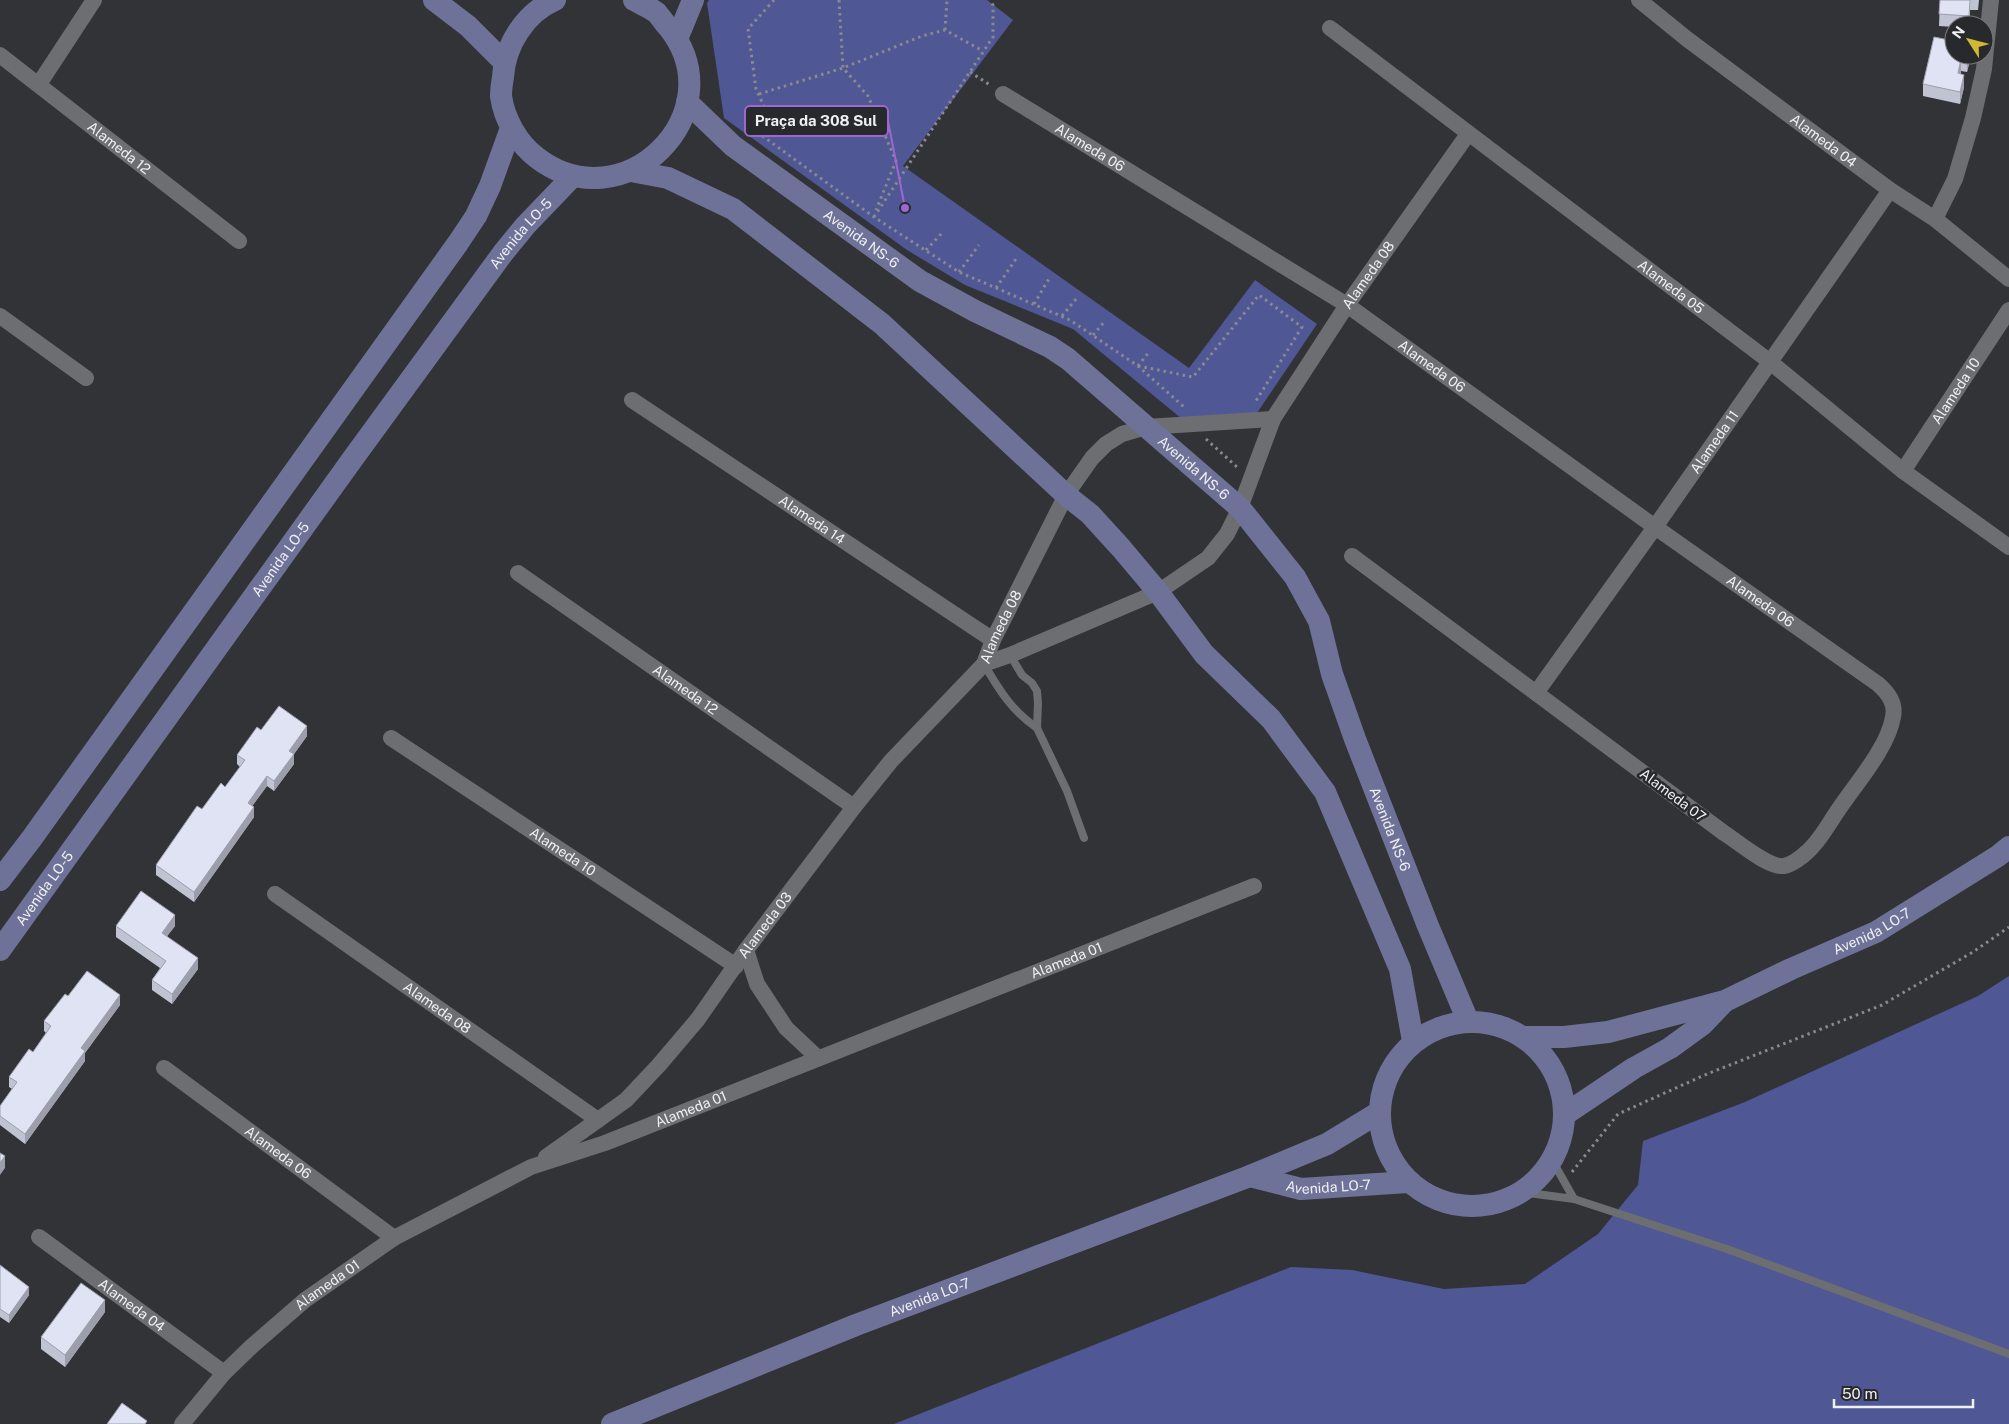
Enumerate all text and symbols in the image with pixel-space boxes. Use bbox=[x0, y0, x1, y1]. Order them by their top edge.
north arrow bbox=[1944, 15, 1994, 65]
text: N bbox=[1949, 23, 1968, 41]
callout: Praça da 308 Sul bbox=[745, 106, 888, 136]
street label: Alameda 04 bbox=[1787, 111, 1860, 171]
text: Praça da 308 Sul bbox=[755, 112, 877, 129]
street label: Alameda 12 bbox=[84, 118, 154, 177]
street label: Alameda 06 bbox=[1052, 120, 1128, 175]
street label: Avenida LO-5 bbox=[486, 195, 555, 272]
street label: Avenida NS-6 bbox=[821, 206, 902, 271]
street label: Alameda 08 bbox=[1339, 238, 1398, 312]
street label: Alameda 05 bbox=[1635, 256, 1707, 317]
street label: Alameda 06 bbox=[1395, 337, 1469, 396]
street label: Alameda 10 bbox=[1928, 355, 1983, 427]
street label: Alameda 11 bbox=[1687, 407, 1742, 476]
street label: Avenida NS-6 bbox=[1155, 433, 1233, 503]
street label: Alameda 14 bbox=[776, 492, 848, 547]
street label: Avenida LO-5 bbox=[249, 519, 313, 599]
street label: Alameda 06 bbox=[1724, 572, 1797, 630]
street label: Alameda 08 bbox=[977, 588, 1025, 666]
street label: Alameda 12 bbox=[650, 661, 721, 718]
street label: Alameda 07 bbox=[1637, 765, 1709, 825]
street label: Avenida NS-6 bbox=[1367, 785, 1414, 874]
street label: Alameda 10 bbox=[527, 824, 599, 879]
street label: Avenida LO-5 bbox=[12, 848, 76, 928]
street label: Alameda 03 bbox=[735, 889, 795, 961]
street label: Avenida LO-7 bbox=[1831, 904, 1914, 958]
street label: Alameda 01 bbox=[1028, 939, 1105, 982]
street label: Alameda 08 bbox=[400, 978, 474, 1037]
street label: Alameda 01 bbox=[653, 1088, 729, 1130]
street label: Alameda 06 bbox=[242, 1123, 315, 1182]
street label: Avenida LO-7 bbox=[1284, 1176, 1371, 1197]
street label: Alameda 01 bbox=[291, 1256, 363, 1313]
street label: Alameda 04 bbox=[95, 1275, 168, 1335]
street label: Avenida LO-7 bbox=[887, 1275, 972, 1320]
scale bar bbox=[1834, 1376, 1973, 1408]
text: 50 m bbox=[1842, 1385, 1877, 1402]

